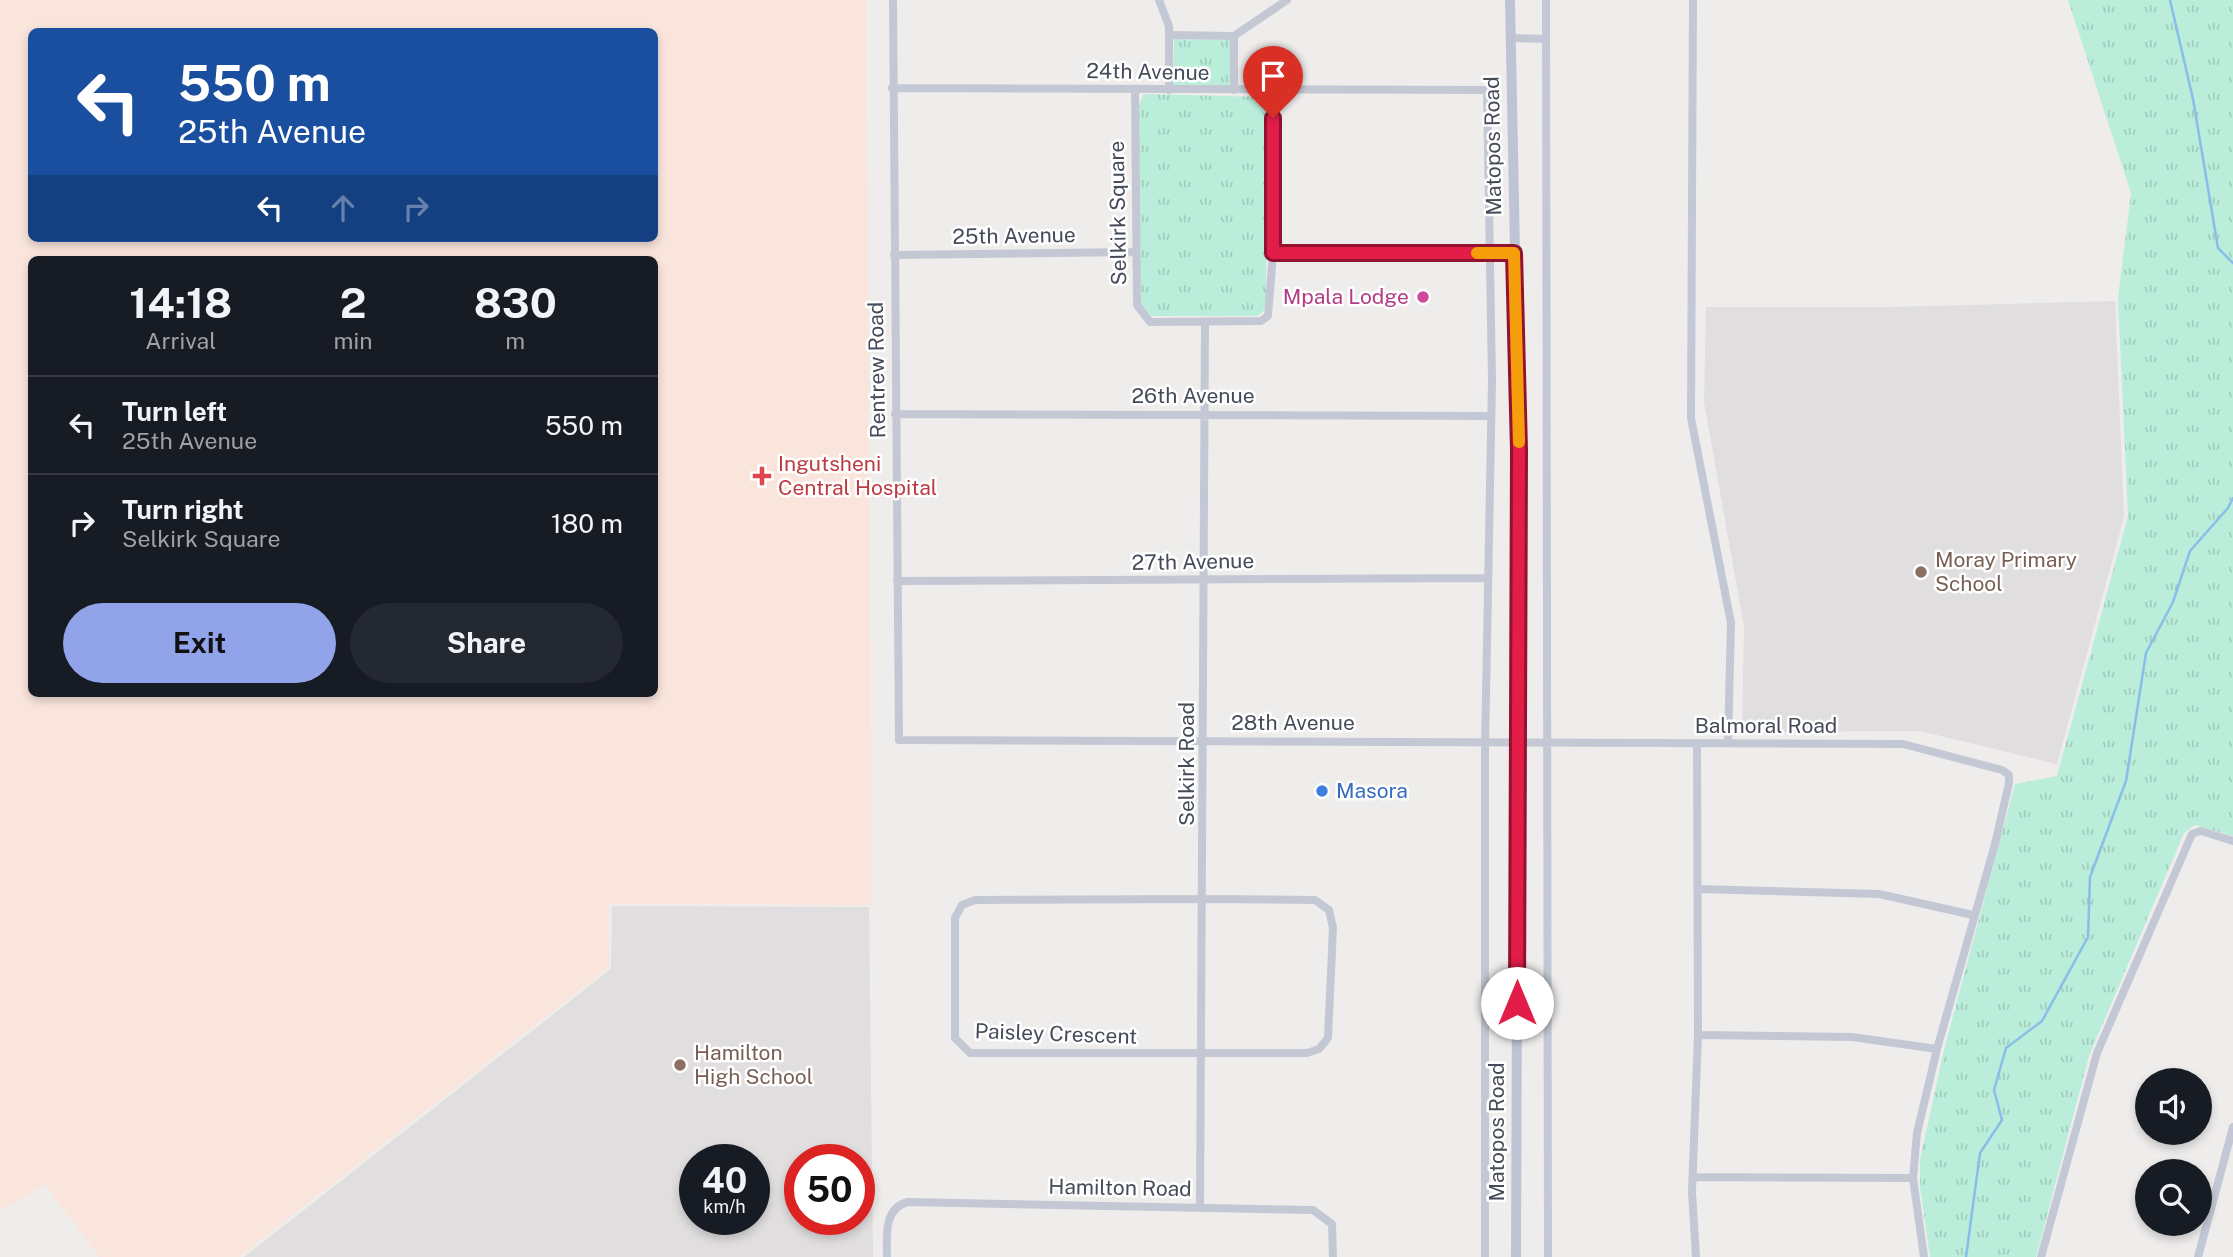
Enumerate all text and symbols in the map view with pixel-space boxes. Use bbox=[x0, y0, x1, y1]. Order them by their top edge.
pin bbox=[1243, 46, 1303, 118]
text: 550 m bbox=[178, 54, 331, 112]
icon: left bbox=[63, 56, 154, 147]
icon: arrive bbox=[1254, 57, 1292, 95]
street label: 24th Avenue bbox=[1086, 58, 1210, 85]
street label: Matopos Road bbox=[1479, 76, 1506, 216]
text: 25th Avenue bbox=[178, 113, 366, 150]
street label: Selkirk Square bbox=[1104, 140, 1131, 286]
icon: left bbox=[251, 189, 289, 227]
icon: ahead bbox=[324, 189, 362, 227]
icon: right bbox=[397, 189, 435, 227]
street label: 25th Avenue bbox=[952, 222, 1076, 249]
text: 14:18 bbox=[129, 278, 232, 327]
text: 2 bbox=[340, 278, 366, 327]
text: 830 bbox=[474, 278, 557, 327]
place label: Mpala Lodge bbox=[1283, 284, 1409, 309]
marker: Mpala Lodge bbox=[1415, 289, 1431, 305]
street label: Rentrew Road bbox=[863, 302, 890, 438]
text: Arrival bbox=[145, 327, 216, 354]
text: min bbox=[334, 327, 373, 354]
text: m bbox=[505, 327, 525, 354]
street label: 26th Avenue bbox=[1131, 383, 1255, 408]
text: Turn left bbox=[122, 396, 227, 427]
icon: left bbox=[63, 406, 101, 444]
text: 550 m bbox=[545, 410, 623, 441]
text: 25th Avenue bbox=[122, 427, 257, 454]
place label: Ingutsheni Central Hospital bbox=[778, 451, 937, 500]
marker: Ingutsheni Central Hospital bbox=[752, 466, 772, 486]
text: Turn right bbox=[122, 494, 244, 525]
icon: right bbox=[63, 504, 101, 542]
text: 180 m bbox=[551, 508, 623, 539]
text: Selkirk Square bbox=[122, 525, 281, 552]
place label: Moray Primary School bbox=[1935, 547, 2077, 596]
street label: 27th Avenue bbox=[1131, 548, 1255, 575]
marker: Moray Primary School bbox=[1913, 564, 1929, 580]
button: Exit bbox=[63, 603, 336, 683]
button: Share bbox=[350, 603, 623, 683]
street label: Selkirk Road bbox=[1174, 702, 1199, 826]
street label: 28th Avenue bbox=[1231, 710, 1355, 735]
street label: Balmoral Road bbox=[1695, 713, 1837, 738]
place label: Masora bbox=[1336, 778, 1408, 803]
marker: Masora bbox=[1314, 783, 1330, 799]
position arrow bbox=[1480, 966, 1554, 1040]
street label: Paisley Crescent bbox=[974, 1018, 1138, 1049]
place label: Hamilton High School bbox=[694, 1040, 813, 1089]
marker: Hamilton High School bbox=[672, 1057, 688, 1073]
street label: Matopos Road bbox=[1484, 1062, 1509, 1202]
map controls bbox=[2135, 1068, 2212, 1236]
button: sound bbox=[2135, 1068, 2212, 1145]
speed limit sign: 50 bbox=[784, 1144, 875, 1235]
button: search bbox=[2135, 1159, 2212, 1236]
text: 40 bbox=[702, 1160, 747, 1201]
street label: Hamilton Road bbox=[1048, 1174, 1192, 1201]
text: km/h bbox=[703, 1196, 746, 1217]

